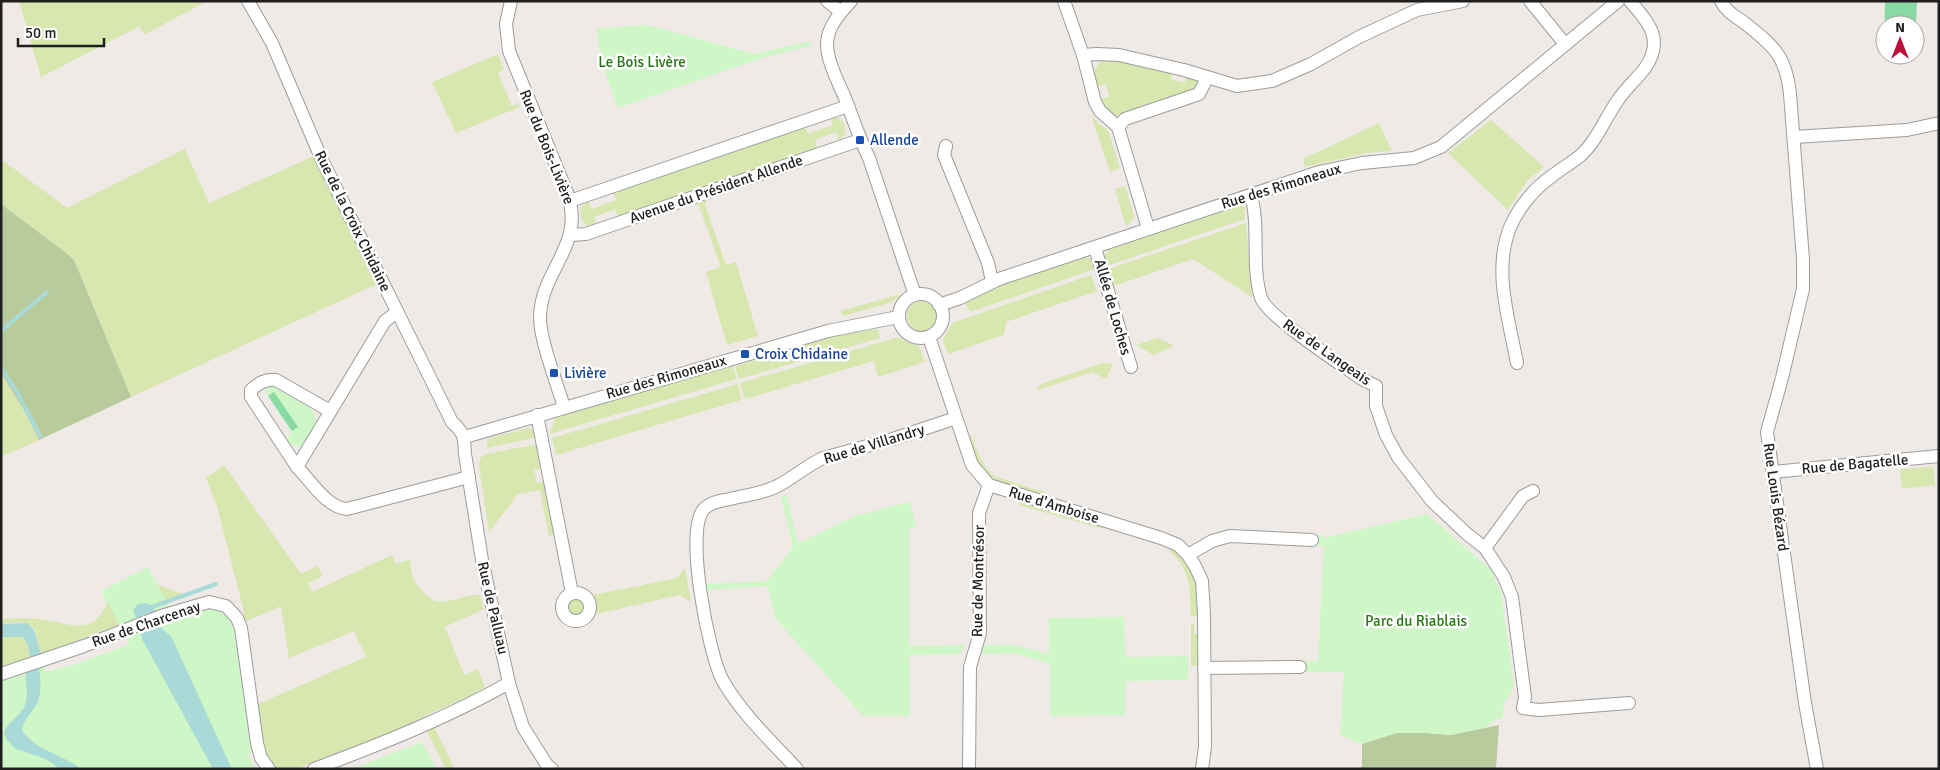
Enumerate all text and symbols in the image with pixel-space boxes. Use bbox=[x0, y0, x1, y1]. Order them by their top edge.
scale bar bbox=[18, 15, 104, 47]
north arrow bbox=[1875, 15, 1925, 65]
text: N bbox=[1895, 19, 1905, 36]
text: 50 m bbox=[25, 24, 56, 42]
park label: Le Bois Livère bbox=[598, 53, 686, 71]
street label: Rue du Bois-Livière bbox=[516, 87, 578, 207]
place label: Allende bbox=[870, 131, 919, 149]
marker: Allende bbox=[854, 134, 866, 146]
street label: Rue de la Croix Chidaine bbox=[311, 148, 395, 294]
street label: Avenue du Président Allende bbox=[627, 151, 805, 227]
street label: Rue des Rimoneaux bbox=[1219, 159, 1343, 213]
street label: Allée de Loches bbox=[1091, 257, 1135, 358]
street label: Rue de Langeais bbox=[1279, 315, 1375, 389]
place label: Croix Chidaine bbox=[755, 345, 848, 363]
marker: Croix Chidaine bbox=[739, 348, 751, 360]
street label: Rue des Rimoneaux bbox=[604, 351, 728, 403]
place label: Livière bbox=[564, 364, 606, 382]
marker: Livière bbox=[548, 367, 560, 379]
street label: Rue de Villandry bbox=[821, 420, 927, 468]
street label: Rue Louis Bézard bbox=[1759, 442, 1793, 552]
street label: Rue de Bagatelle bbox=[1801, 450, 1909, 478]
street label: Rue d'Amboise bbox=[1007, 483, 1101, 527]
street label: Rue de Montrésor bbox=[968, 524, 988, 637]
street label: Rue de Palluau bbox=[474, 560, 512, 656]
street label: Rue de Charcenay bbox=[89, 597, 203, 651]
park label: Parc du Riablais bbox=[1365, 612, 1467, 630]

